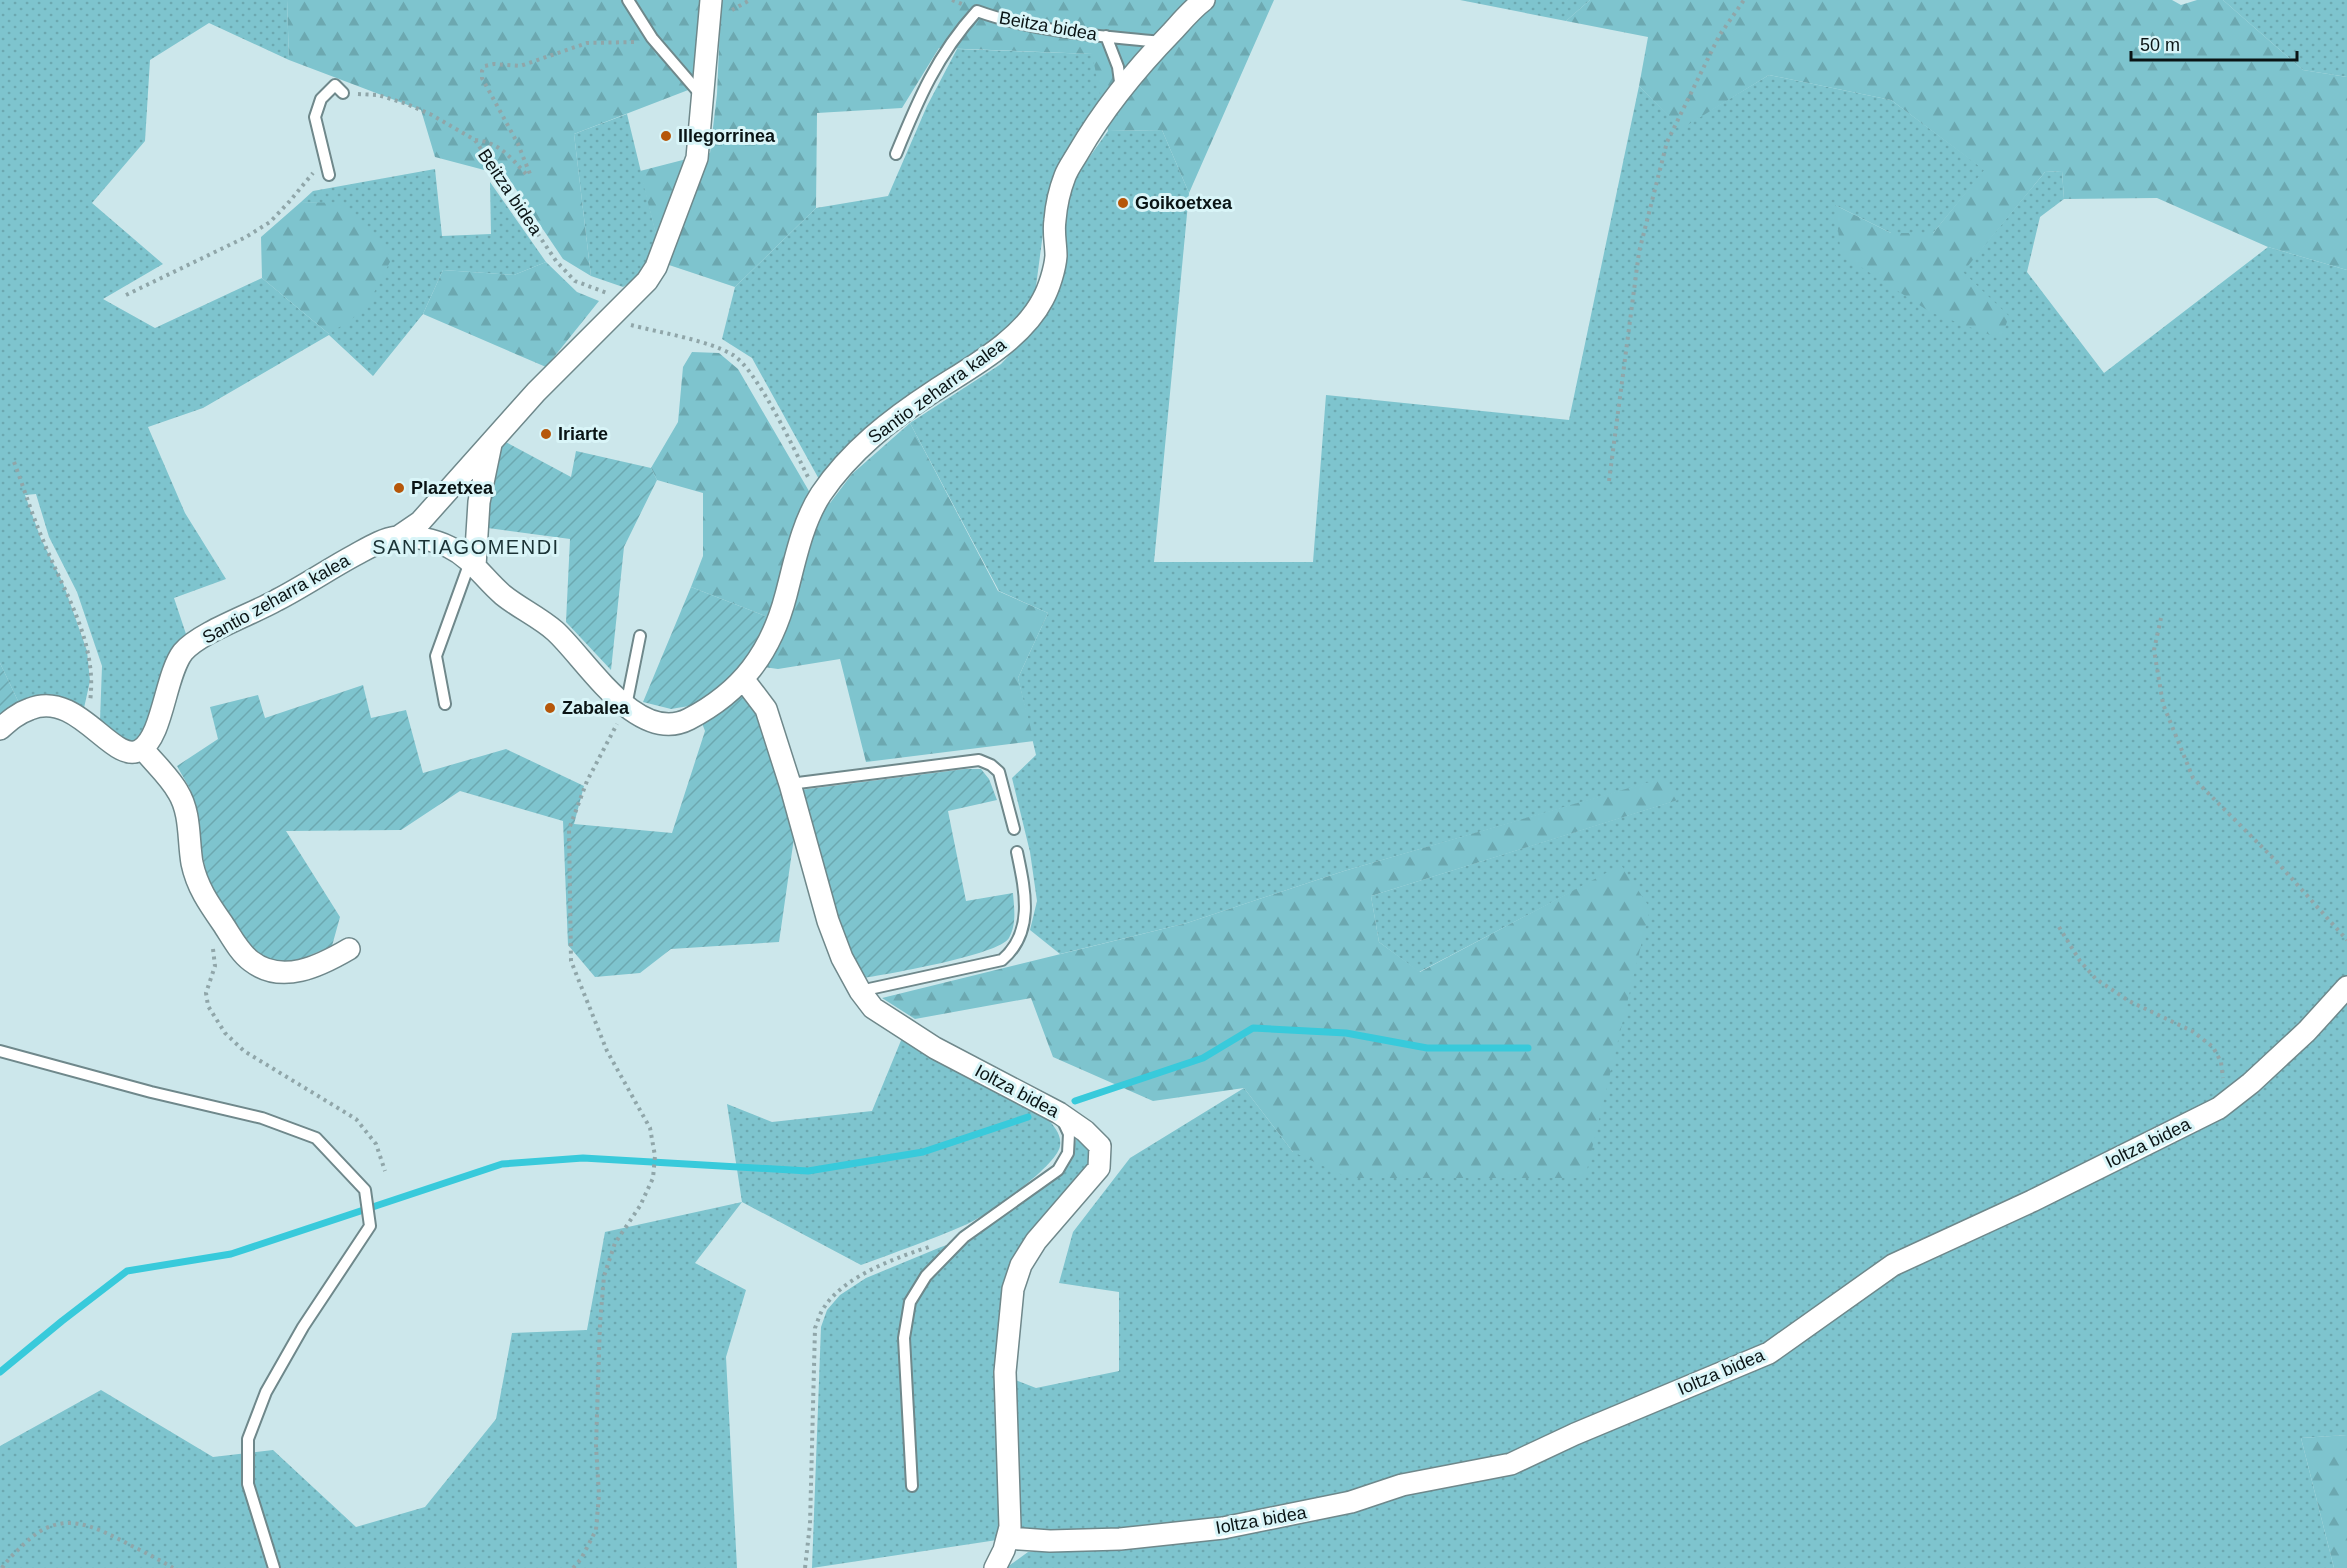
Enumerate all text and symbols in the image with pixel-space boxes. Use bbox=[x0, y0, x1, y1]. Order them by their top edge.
street label: Beitza bidea bbox=[997, 8, 1099, 45]
scale bar bbox=[2131, 24, 2298, 62]
text: 50 m bbox=[2140, 35, 2180, 55]
place label: Illegorrinea bbox=[678, 126, 776, 146]
marker: Illegorrinea bbox=[659, 129, 673, 143]
street label: Beitza bidea bbox=[474, 145, 547, 239]
place label: Goikoetxea bbox=[1135, 193, 1233, 213]
marker: Goikoetxea bbox=[1116, 196, 1130, 210]
street label: Santio zeharra kalea bbox=[864, 334, 1010, 448]
place label: Iriarte bbox=[558, 424, 608, 444]
marker: Iriarte bbox=[539, 427, 553, 441]
place label: Plazetxea bbox=[411, 478, 494, 498]
marker: Plazetxea bbox=[392, 481, 406, 495]
district label: SANTIAGOMENDI bbox=[372, 536, 560, 558]
street label: Santio zeharra kalea bbox=[199, 550, 354, 648]
place label: Zabalea bbox=[562, 698, 630, 718]
marker: Zabalea bbox=[543, 701, 557, 715]
street label: Ioltza bidea bbox=[972, 1061, 1063, 1122]
street label: Ioltza bidea bbox=[2102, 1113, 2195, 1172]
street label: Ioltza bidea bbox=[1675, 1344, 1768, 1399]
street label: Ioltza bidea bbox=[1214, 1502, 1309, 1538]

